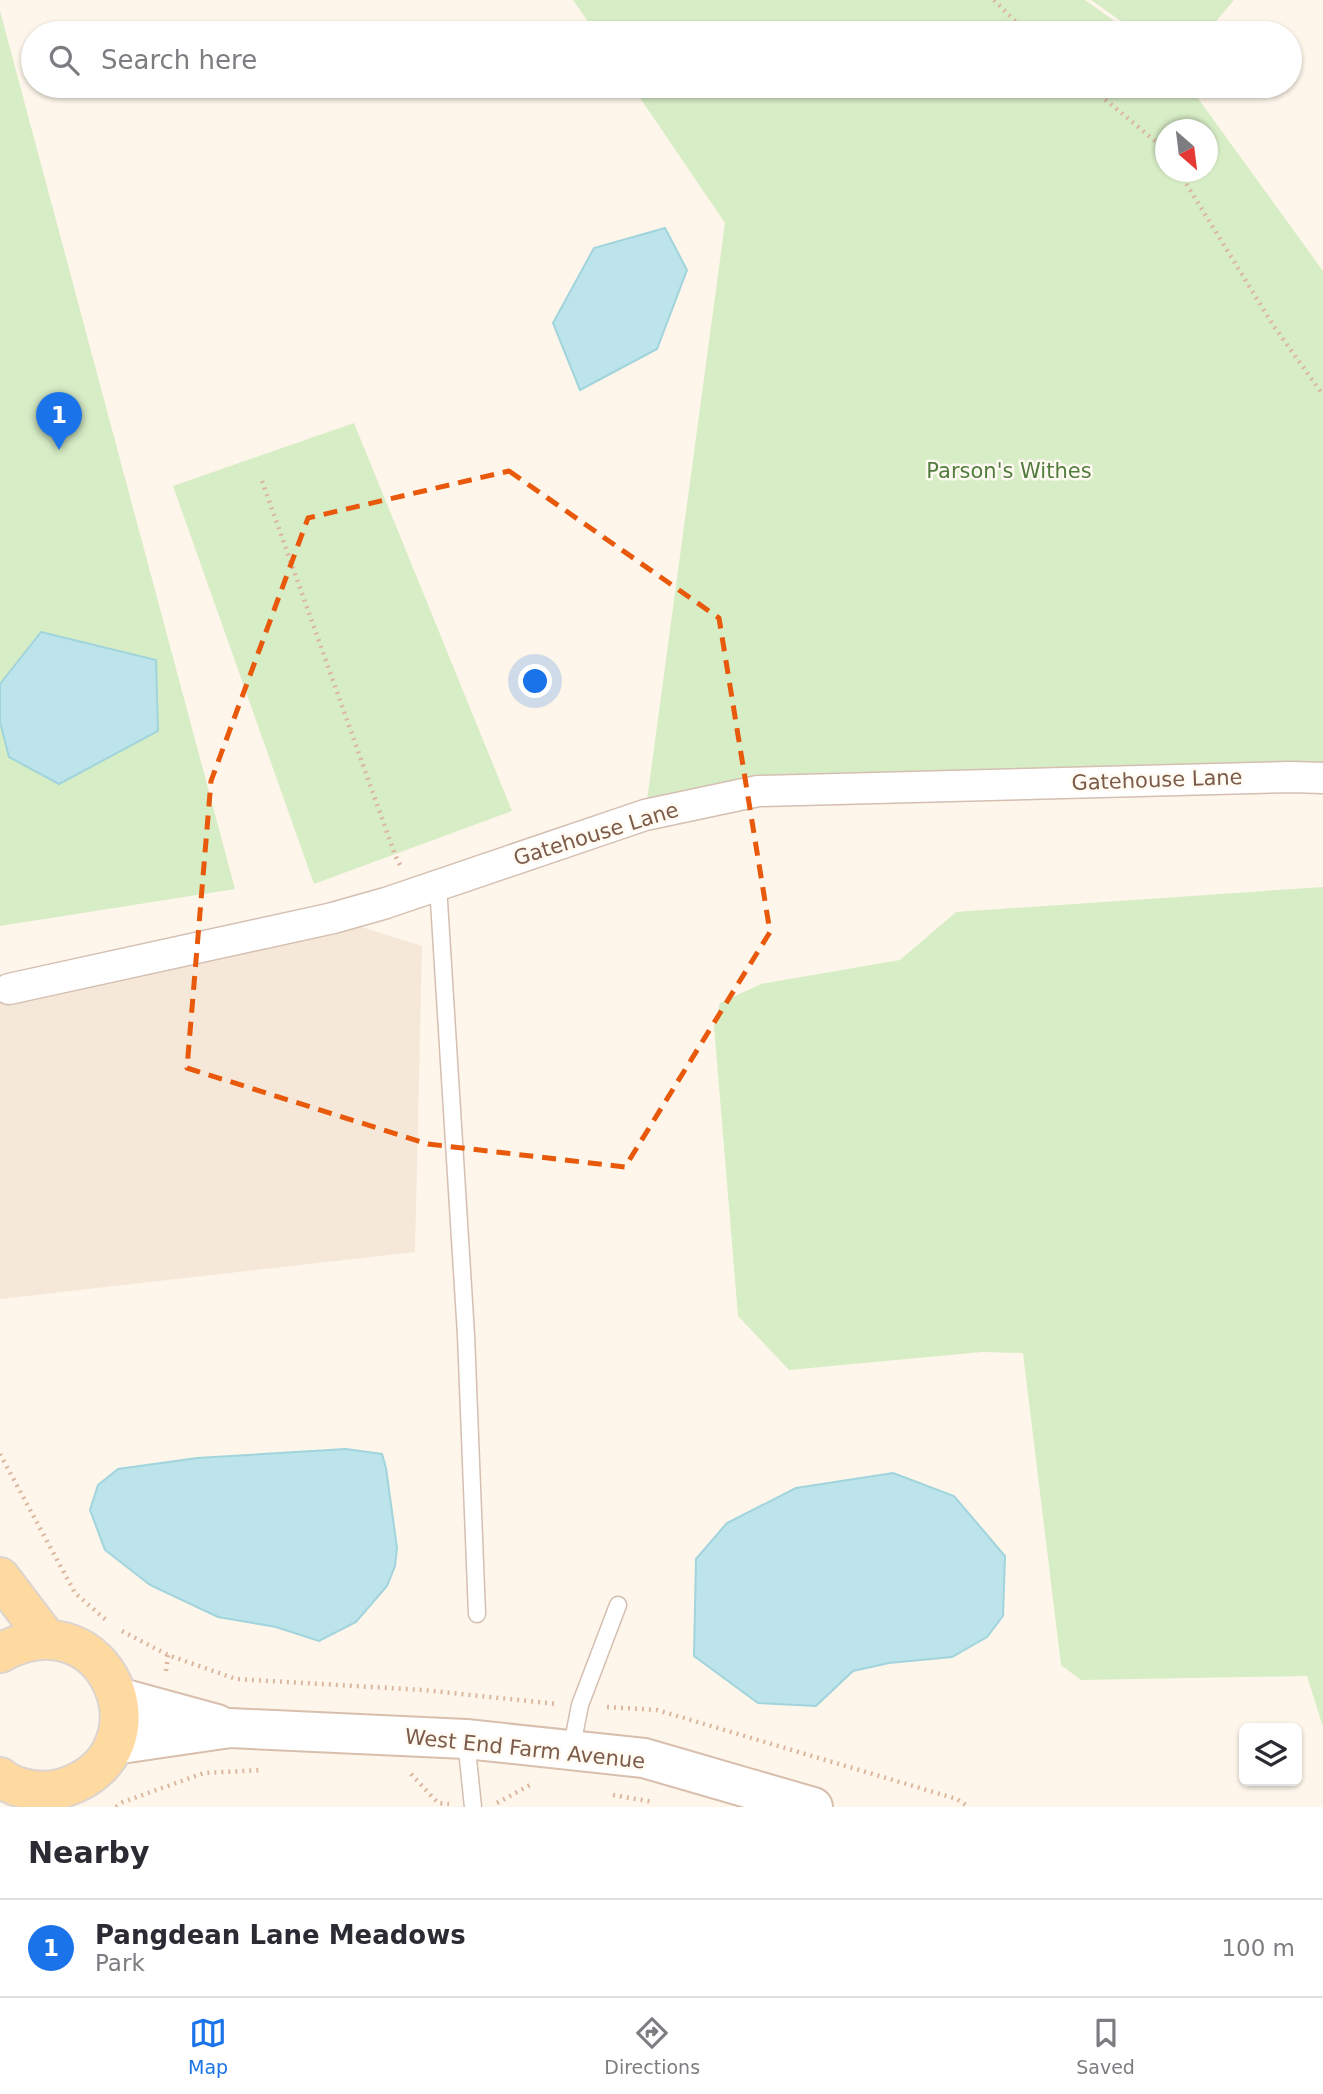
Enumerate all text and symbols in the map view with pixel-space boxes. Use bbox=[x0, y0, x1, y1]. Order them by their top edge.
search box bbox=[21, 21, 1302, 98]
icon: search bbox=[45, 41, 83, 79]
text: Search here bbox=[101, 45, 257, 75]
north arrow bbox=[1155, 119, 1218, 182]
pin: 1 bbox=[36, 392, 82, 450]
park label: Parson's Withes bbox=[926, 459, 1092, 483]
your location bbox=[518, 664, 552, 698]
street label: Gatehouse Lane bbox=[1071, 765, 1243, 795]
street label: Gatehouse Lane bbox=[511, 798, 681, 870]
map controls bbox=[1239, 1723, 1302, 1786]
button: layers bbox=[1239, 1723, 1302, 1786]
street label: West End Farm Avenue bbox=[404, 1724, 646, 1774]
text: Nearby bbox=[28, 1835, 150, 1870]
text: Pangdean Lane Meadows bbox=[95, 1920, 466, 1950]
text: 1 bbox=[43, 1935, 59, 1961]
text: 100 m bbox=[1221, 1935, 1295, 1961]
text: Park bbox=[95, 1950, 145, 1976]
tab: Map bbox=[188, 2014, 228, 2078]
tab: Directions bbox=[604, 2014, 700, 2078]
tab: Saved bbox=[1076, 2014, 1135, 2078]

